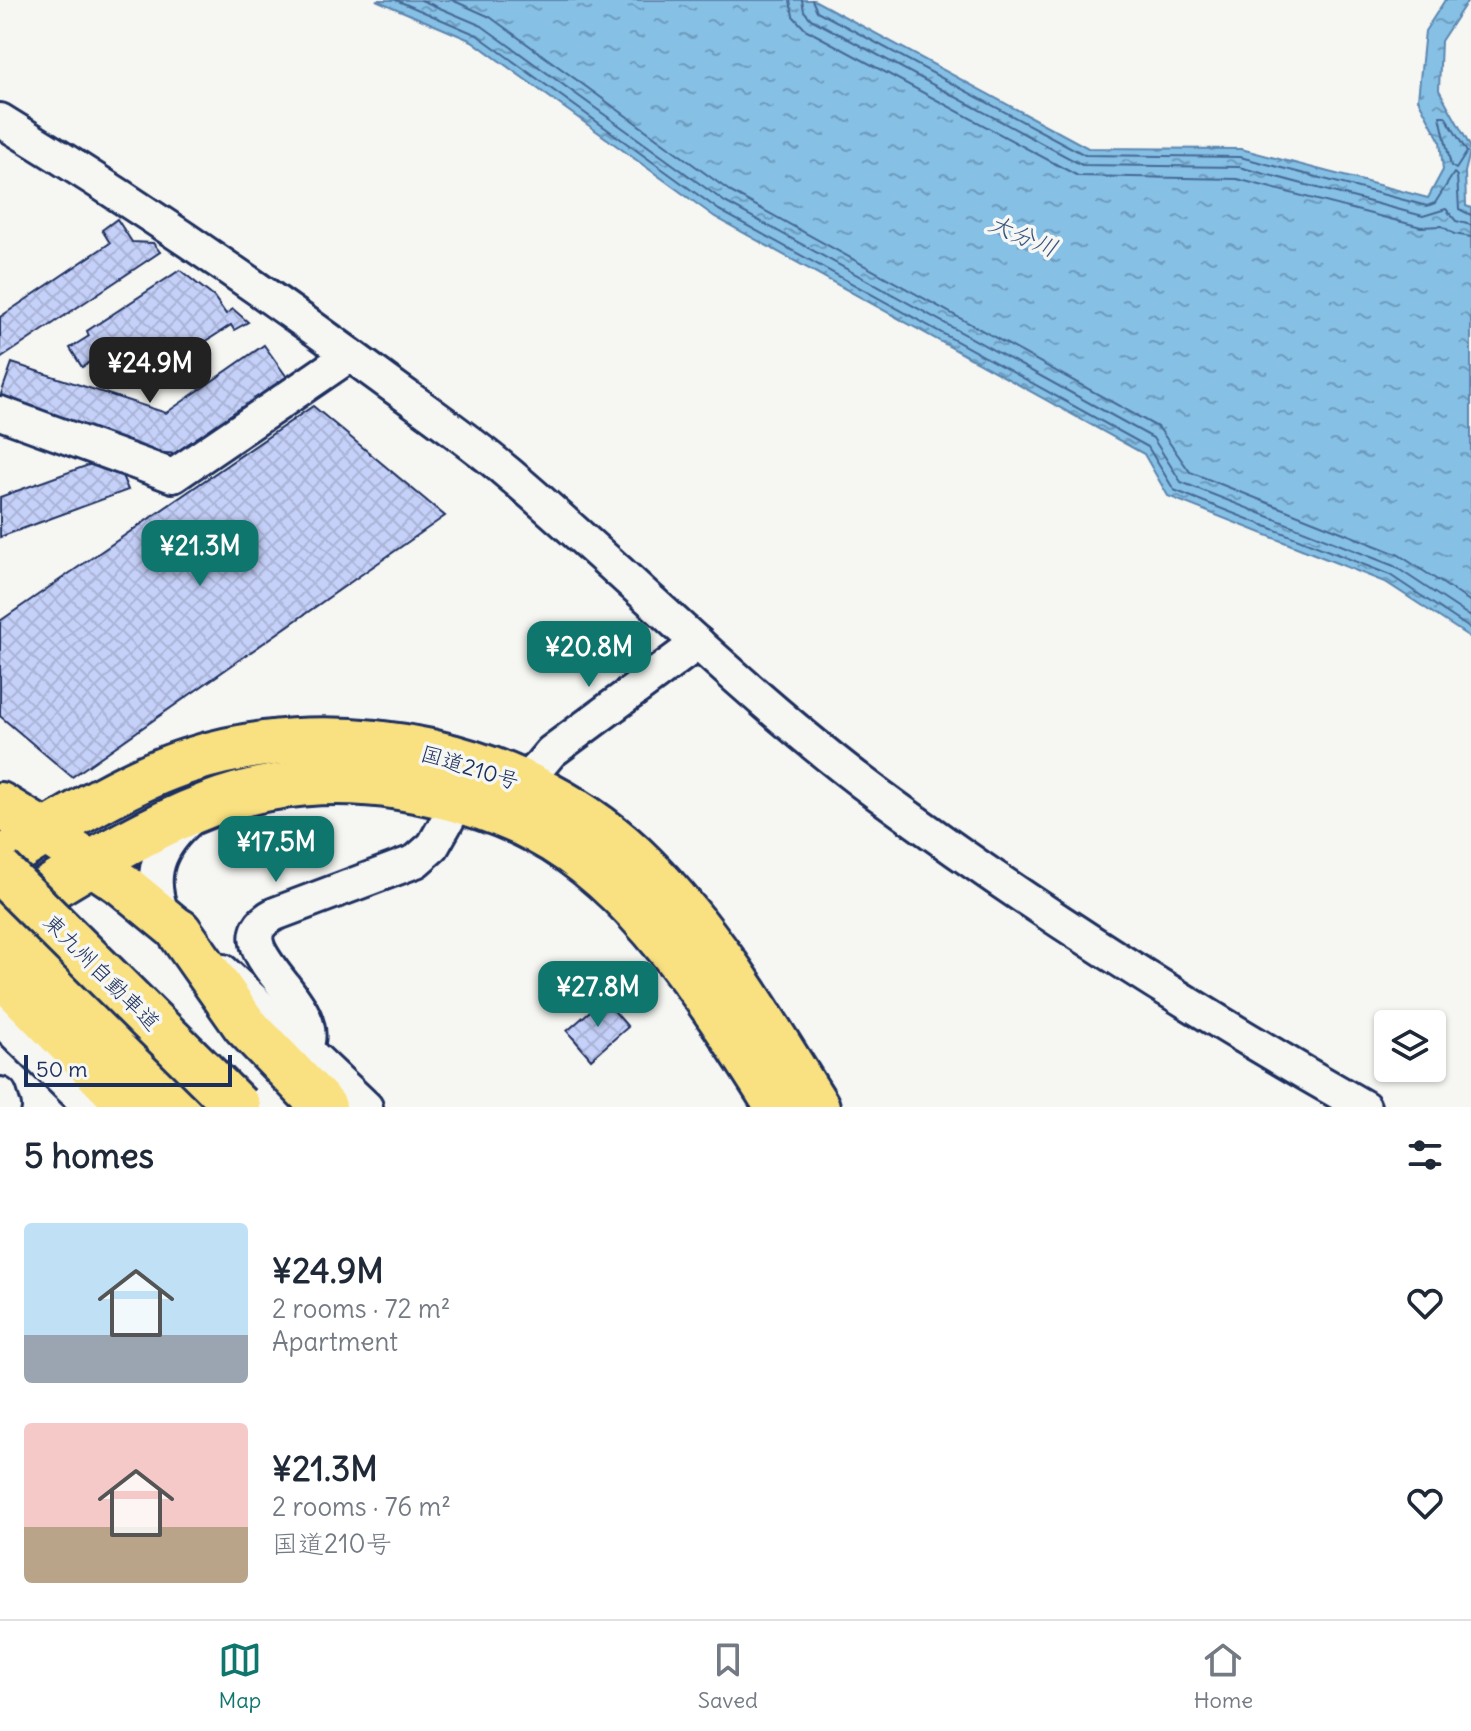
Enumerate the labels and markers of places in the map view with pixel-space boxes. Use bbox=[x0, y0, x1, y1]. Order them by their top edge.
pin: ¥24.9M bbox=[85, 337, 215, 405]
pin: ¥21.3M bbox=[135, 520, 265, 588]
pin: ¥20.8M bbox=[524, 621, 654, 689]
pin: ¥17.5M bbox=[211, 816, 341, 884]
pin: ¥27.8M bbox=[533, 961, 663, 1029]

